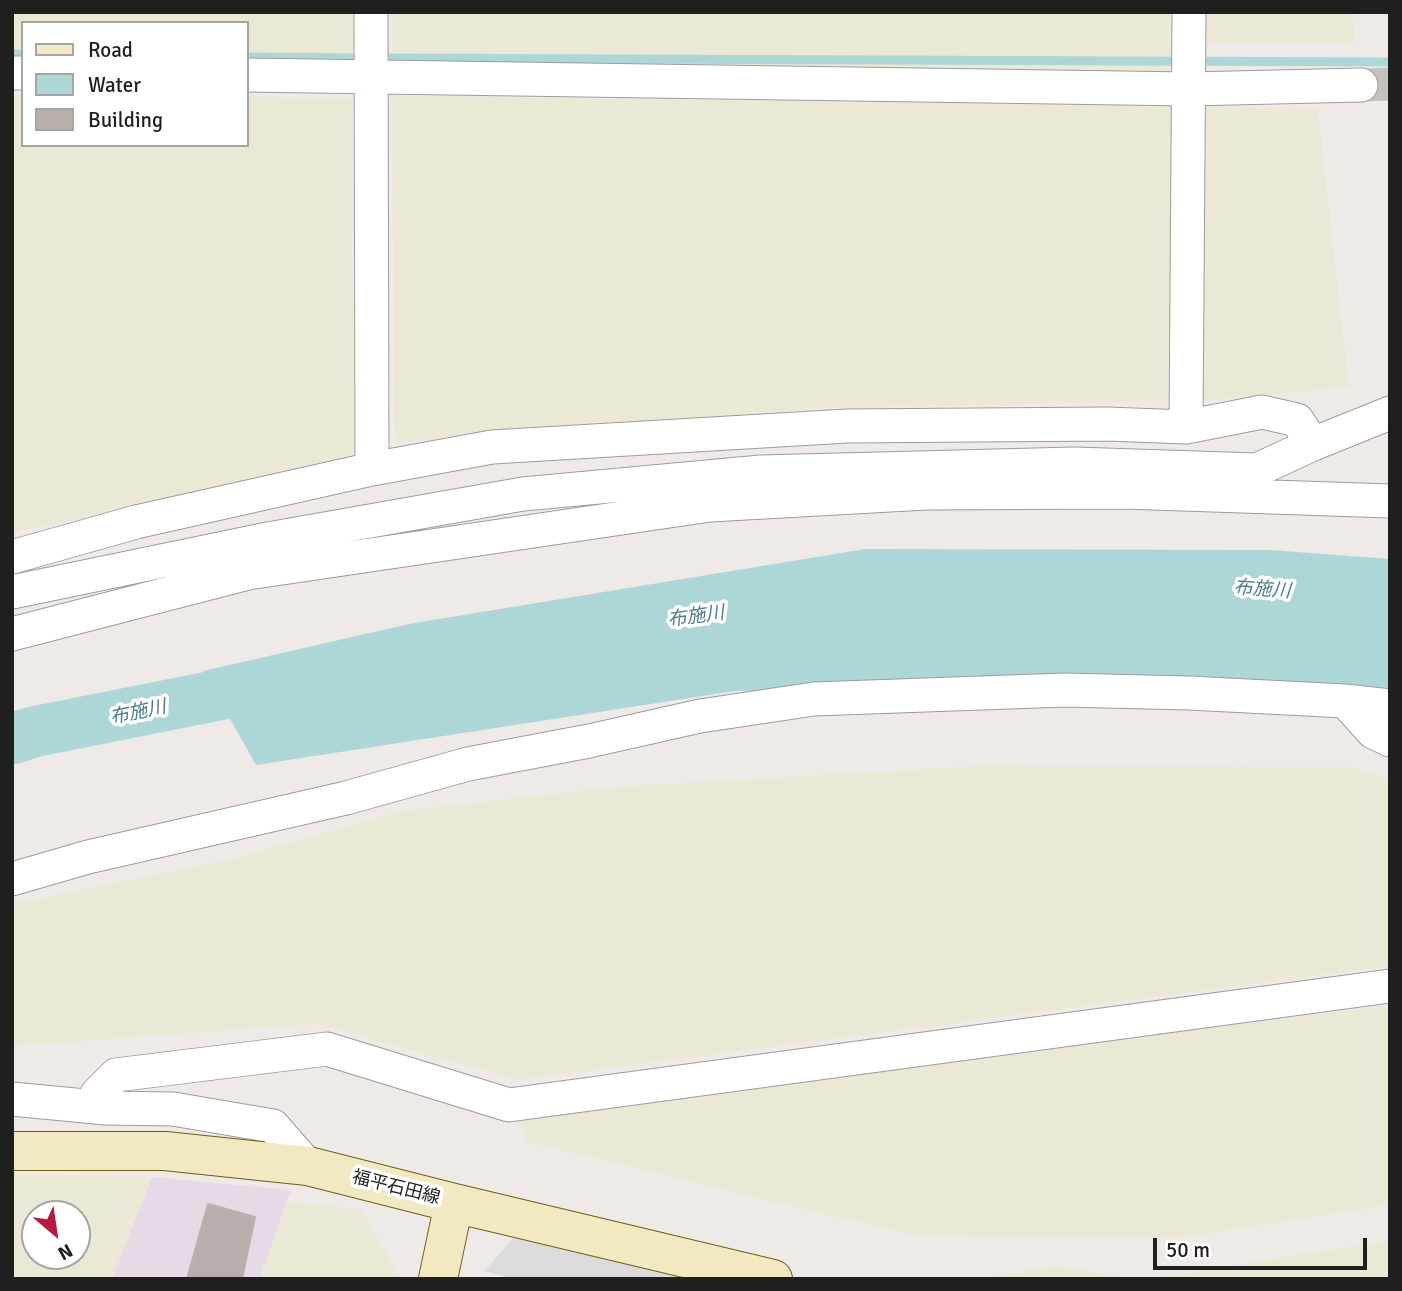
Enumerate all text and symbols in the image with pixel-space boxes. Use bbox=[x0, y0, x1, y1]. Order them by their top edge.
legend bbox=[21, 21, 248, 147]
text: Road bbox=[88, 37, 133, 63]
text: Water bbox=[88, 72, 141, 98]
text: Building bbox=[88, 107, 163, 133]
water label: 布施川 bbox=[1233, 577, 1291, 603]
water label: 布施川 bbox=[666, 602, 726, 632]
water label: 布施川 bbox=[108, 696, 168, 730]
street label: 福平石田線 bbox=[350, 1167, 442, 1209]
north arrow bbox=[21, 1200, 91, 1270]
scale bar bbox=[1157, 1224, 1370, 1268]
text: 50 m bbox=[1166, 1237, 1210, 1263]
text: N bbox=[54, 1238, 77, 1265]

